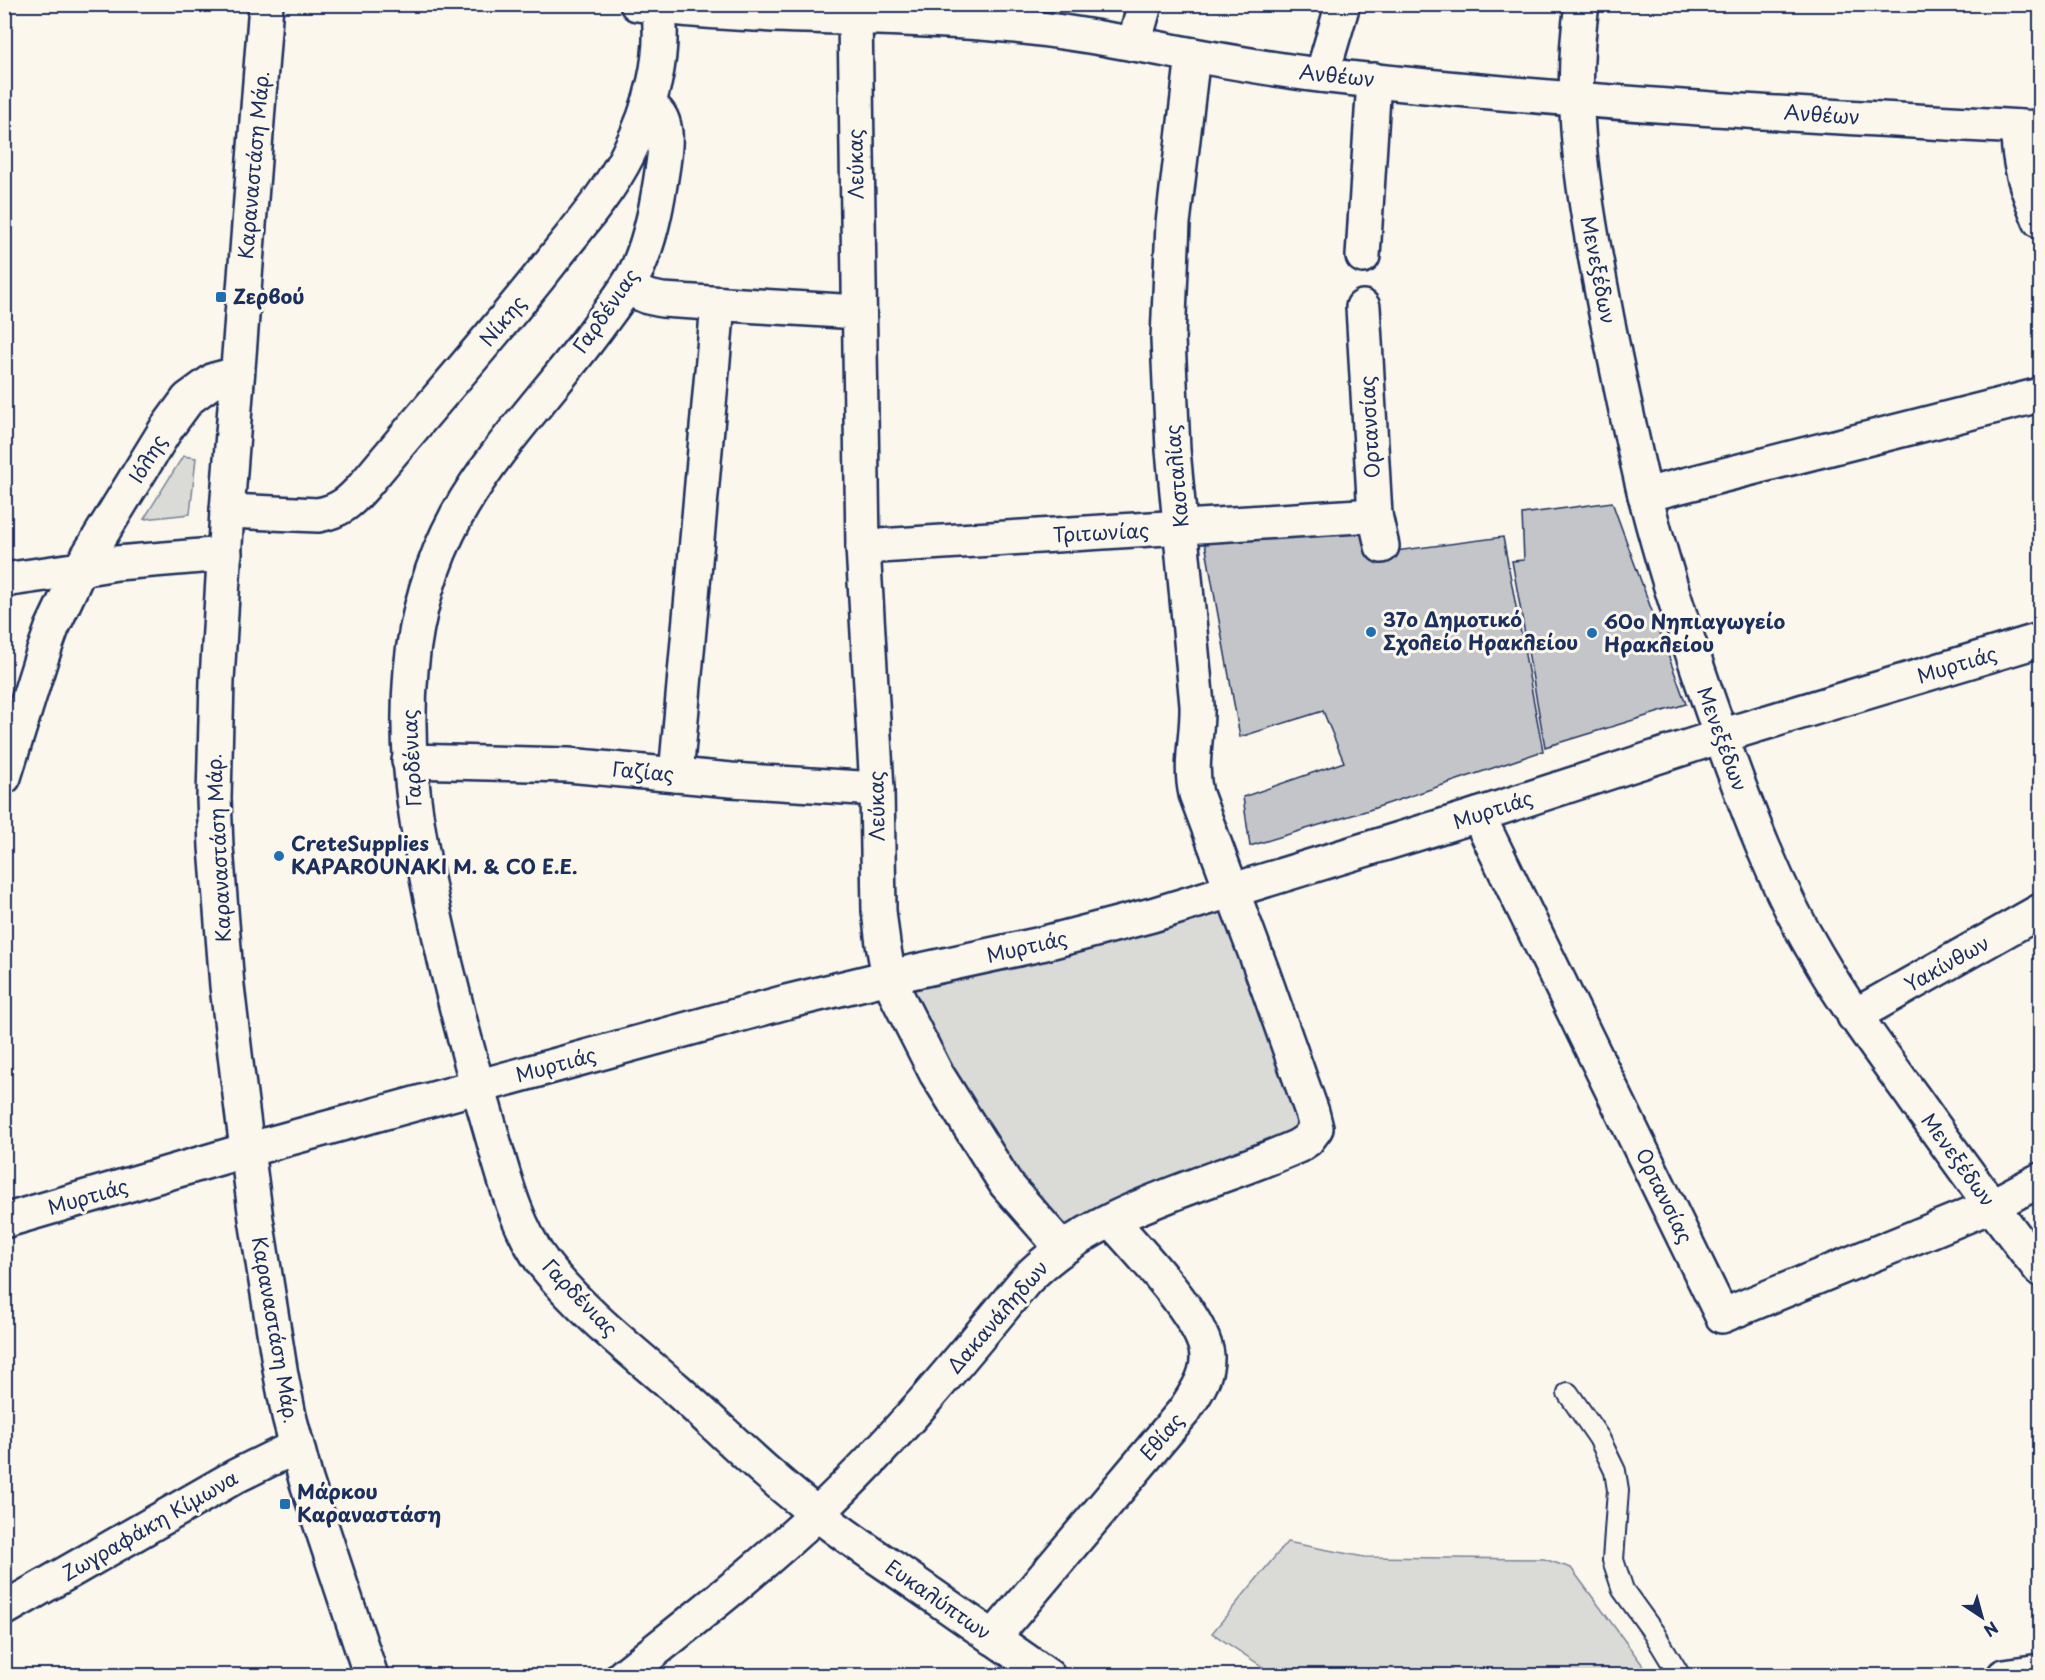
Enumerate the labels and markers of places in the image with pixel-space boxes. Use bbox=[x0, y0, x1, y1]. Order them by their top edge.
place label: Ζερβού bbox=[233, 281, 305, 311]
marker: Ζερβού bbox=[214, 290, 228, 304]
place label: 37ο Δημοτικό Σχολείο Ηρακλείου bbox=[1383, 604, 1578, 657]
place label: 60ο Νηπιαγωγείο Ηρακλείου bbox=[1604, 606, 1786, 659]
marker: 37ο Δημοτικό Σχολείο Ηρακλείου bbox=[1364, 625, 1378, 639]
marker: 60ο Νηπιαγωγείο Ηρακλείου bbox=[1585, 626, 1599, 640]
place label: CreteSupplies KAPAROUNAKI M. & CO E.E. bbox=[291, 828, 578, 881]
marker: CreteSupplies KAPAROUNAKI M. & CO E.E. bbox=[272, 849, 286, 863]
place label: Μάρκου Καραναστάση bbox=[297, 1476, 441, 1529]
marker: Μάρκου Καραναστάση bbox=[278, 1497, 292, 1511]

